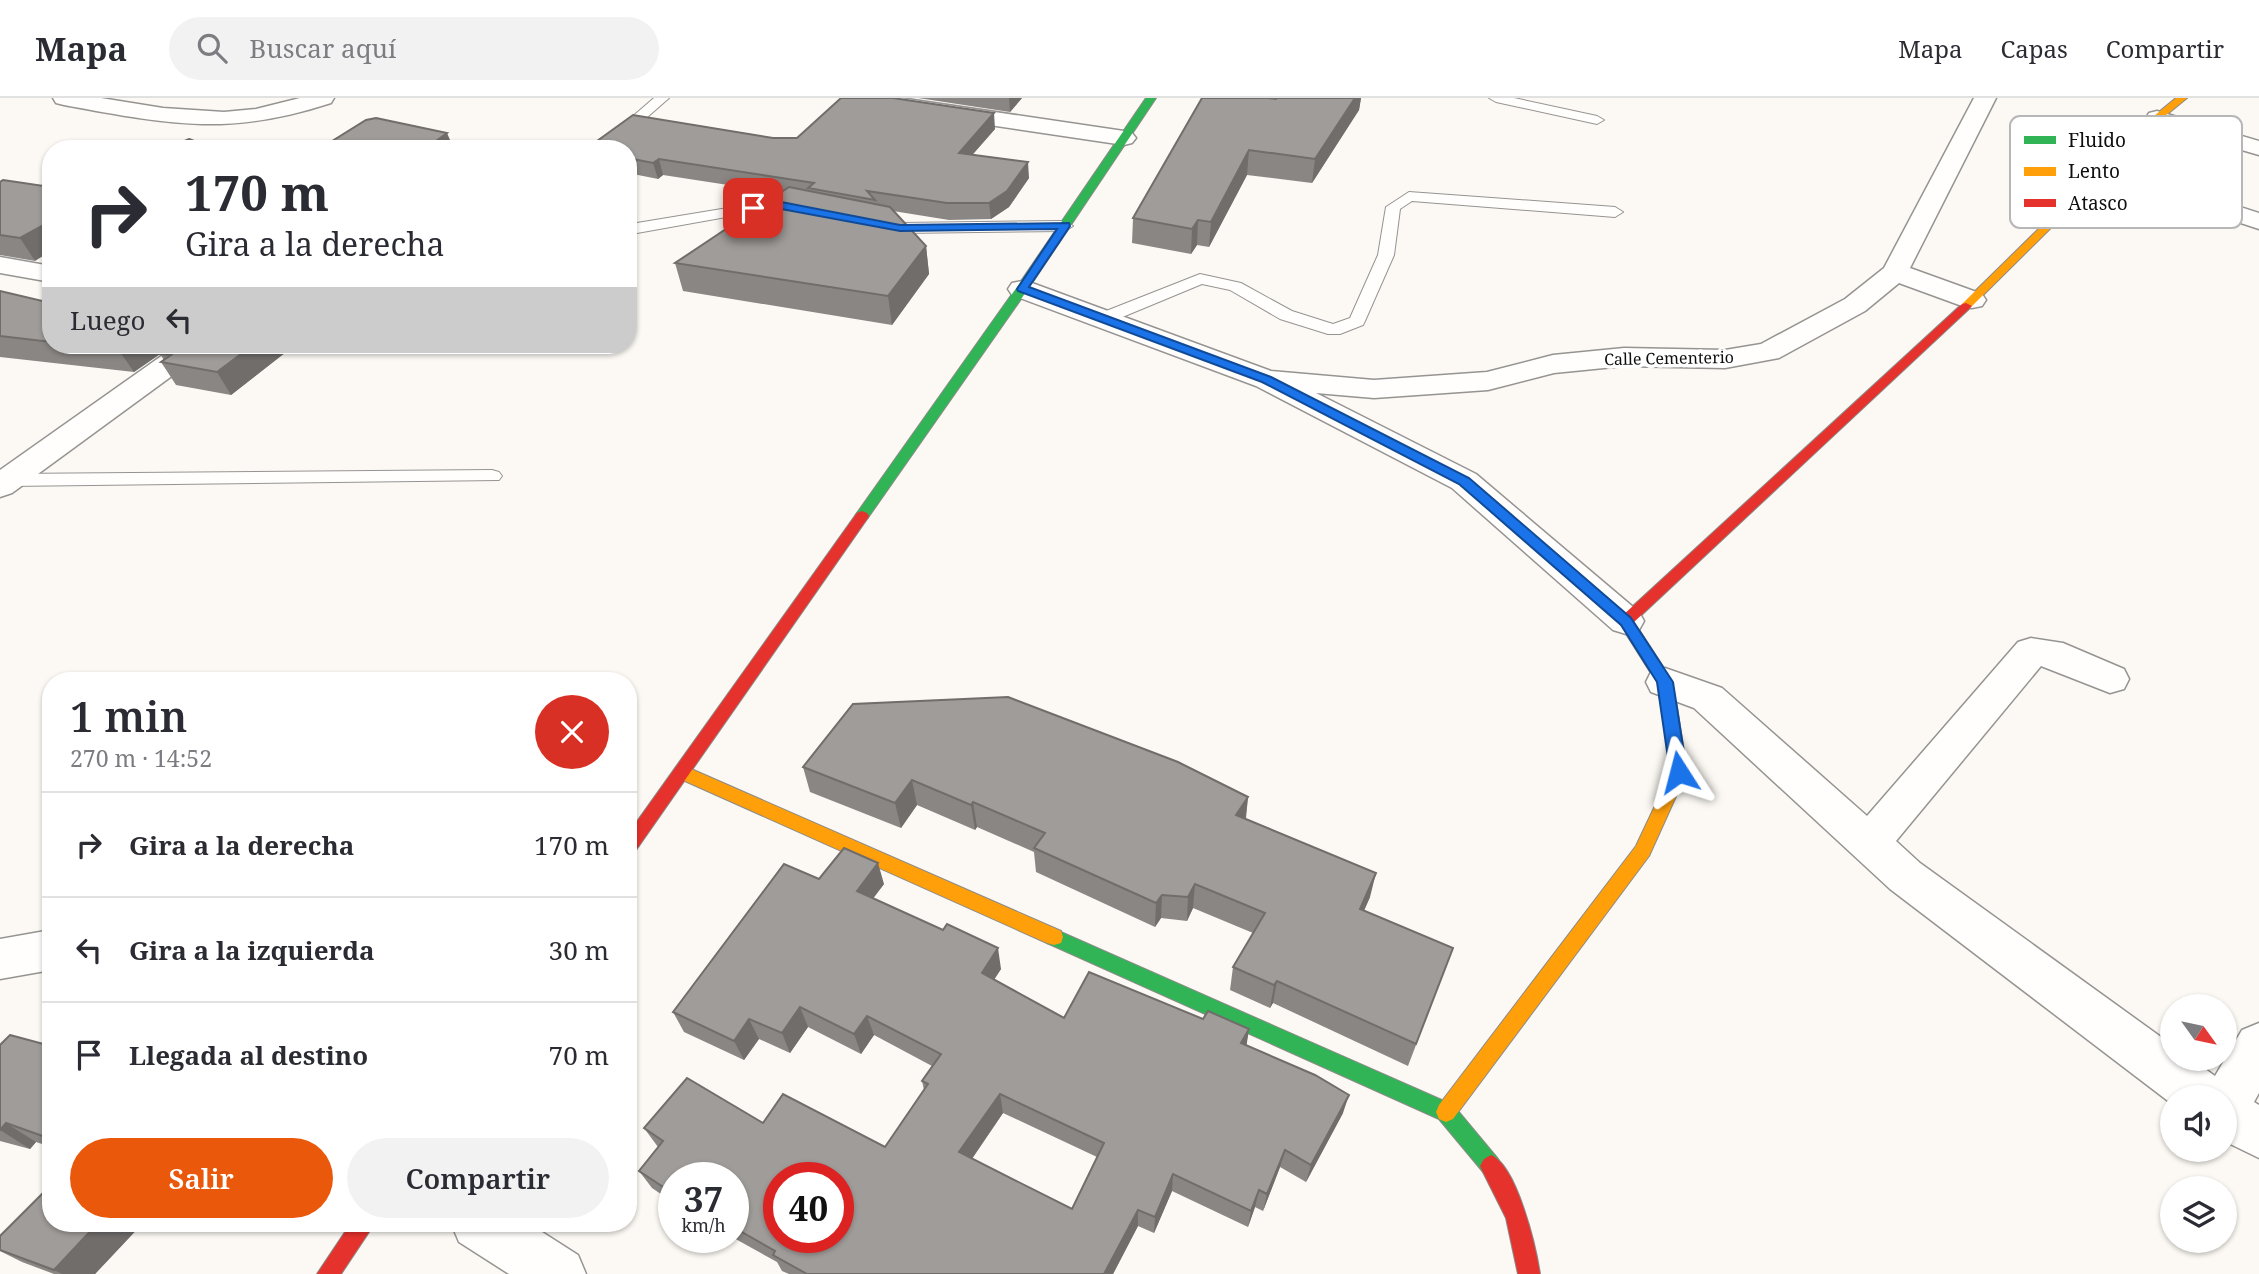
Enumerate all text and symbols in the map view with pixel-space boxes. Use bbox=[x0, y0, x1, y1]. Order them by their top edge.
search box bbox=[169, 17, 659, 80]
text: Mapa bbox=[35, 26, 127, 71]
icon: search bbox=[193, 29, 231, 67]
text: Buscar aquí bbox=[249, 30, 396, 66]
text: Mapa bbox=[1898, 32, 1962, 65]
text: Capas bbox=[2000, 32, 2068, 65]
text: Compartir bbox=[2106, 32, 2224, 65]
legend bbox=[2010, 116, 2242, 228]
text: Fluido bbox=[2068, 127, 2126, 153]
text: Lento bbox=[2068, 158, 2120, 184]
text: 170 m bbox=[185, 159, 329, 225]
icon: right bbox=[70, 168, 161, 259]
pin bbox=[723, 178, 783, 238]
icon: arrive bbox=[734, 189, 772, 227]
text: Atasco bbox=[2068, 190, 2128, 216]
text: Gira a la derecha bbox=[185, 222, 445, 265]
icon: left bbox=[160, 301, 198, 339]
text: Luego bbox=[70, 302, 146, 338]
street label: Calle Cementerio bbox=[1604, 346, 1734, 370]
text: 1 min bbox=[70, 687, 187, 744]
button: close bbox=[535, 695, 609, 769]
position arrow bbox=[1642, 735, 1716, 809]
text: 270 m · 14:52 bbox=[70, 742, 212, 774]
icon: right bbox=[70, 826, 108, 864]
text: Gira a la derecha bbox=[129, 827, 354, 863]
text: 170 m bbox=[534, 827, 609, 863]
icon: left bbox=[70, 931, 108, 969]
text: Gira a la izquierda bbox=[129, 932, 375, 968]
text: 30 m bbox=[549, 932, 609, 968]
north arrow bbox=[2160, 994, 2236, 1071]
map controls bbox=[2160, 994, 2237, 1253]
icon: arrive bbox=[70, 1036, 108, 1074]
text: Llegada al destino bbox=[129, 1037, 368, 1073]
text: 70 m bbox=[549, 1037, 609, 1073]
button: sound bbox=[2160, 1085, 2237, 1162]
button: Salir bbox=[70, 1138, 333, 1218]
button: Compartir bbox=[347, 1138, 609, 1218]
speed limit sign: 40 bbox=[763, 1162, 854, 1253]
text: 37 bbox=[684, 1175, 723, 1222]
button: layers bbox=[2160, 1176, 2237, 1253]
text: km/h bbox=[681, 1213, 726, 1237]

